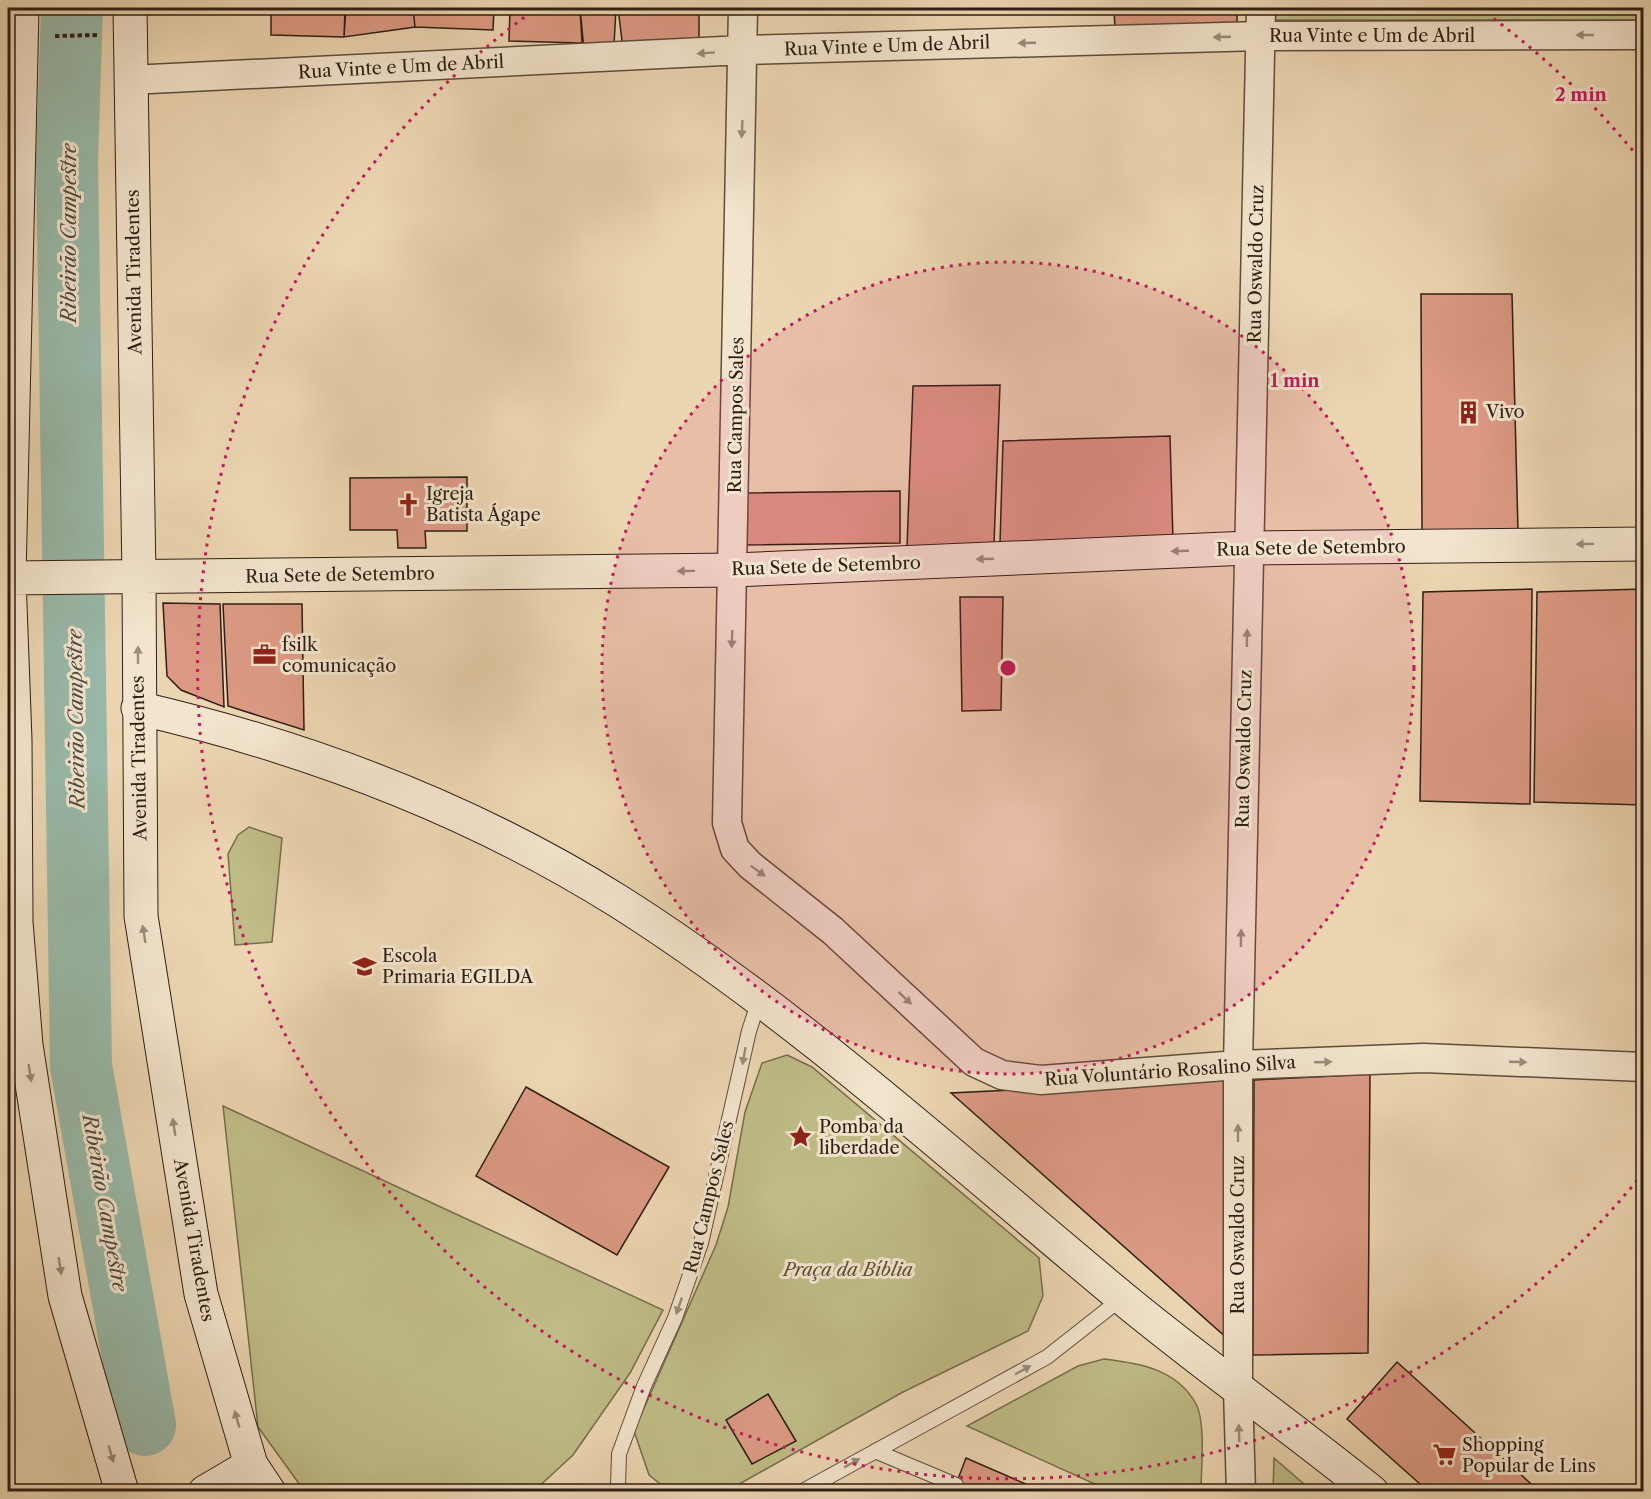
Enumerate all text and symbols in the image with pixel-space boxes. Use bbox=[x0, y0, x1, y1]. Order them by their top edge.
street label: Rua Vinte e Um de Abril bbox=[1269, 25, 1475, 47]
one-way arrow bbox=[1576, 30, 1595, 40]
street label: Rua Vinte e Um de Abril bbox=[784, 31, 990, 61]
one-way arrow bbox=[1213, 33, 1232, 42]
one-way arrow bbox=[1018, 38, 1037, 47]
one-way arrow bbox=[697, 48, 716, 57]
street label: Rua Vinte e Um de Abril bbox=[297, 51, 505, 83]
text: 2 min bbox=[1555, 84, 1608, 106]
one-way arrow bbox=[737, 119, 746, 138]
water label: Ribeirão Campestre bbox=[57, 142, 81, 325]
street label: Rua Oswaldo Cruz bbox=[1244, 184, 1268, 344]
street label: Avenida Tiradentes bbox=[122, 189, 146, 356]
street label: Rua Campos Sales bbox=[724, 336, 748, 494]
text: 1 min bbox=[1270, 370, 1320, 392]
building icon: Vivo bbox=[1455, 399, 1481, 425]
place label: Vivo bbox=[1485, 401, 1525, 423]
place label: Igreja Batista Ágape bbox=[426, 483, 541, 526]
church icon: Igreja Batista Ágape bbox=[395, 491, 421, 517]
street label: Rua Sete de Setembro bbox=[1216, 535, 1406, 561]
one-way arrow bbox=[1576, 539, 1595, 549]
one-way arrow bbox=[1171, 546, 1190, 555]
street label: Rua Sete de Setembro bbox=[731, 552, 921, 580]
one-way arrow bbox=[976, 555, 995, 564]
street label: Rua Sete de Setembro bbox=[245, 562, 435, 588]
one-way arrow bbox=[676, 566, 695, 576]
water label: Ribeirão Campestre bbox=[62, 628, 90, 811]
one-way arrow bbox=[728, 629, 737, 648]
one-way arrow bbox=[1242, 629, 1252, 648]
place label: fsilk comunicação bbox=[282, 634, 396, 677]
office icon: fsilk comunicação bbox=[251, 642, 277, 668]
one-way arrow bbox=[133, 646, 143, 665]
centre of rings bbox=[998, 658, 1018, 678]
street label: Rua Oswaldo Cruz bbox=[1232, 669, 1256, 829]
street label: Avenida Tiradentes bbox=[127, 675, 151, 842]
one-way arrow bbox=[750, 864, 766, 877]
one-way arrow bbox=[139, 925, 148, 944]
one-way arrow bbox=[1236, 929, 1245, 948]
place label: Escola Primaria EGILDA bbox=[382, 945, 534, 988]
school or university icon: Escola Primaria EGILDA bbox=[351, 953, 377, 979]
one-way arrow bbox=[898, 991, 913, 1005]
one-way arrow bbox=[739, 1047, 748, 1066]
street label: Rua Voluntário Rosalino Silva bbox=[1044, 1051, 1297, 1091]
one-way arrow bbox=[1314, 1057, 1333, 1066]
one-way arrow bbox=[1509, 1057, 1528, 1066]
one-way arrow bbox=[26, 1064, 35, 1083]
water label: Ribeirão Campestre bbox=[77, 1111, 133, 1295]
place label: Pomba da liberdade bbox=[819, 1116, 904, 1159]
one-way arrow bbox=[170, 1117, 179, 1136]
street label: Rua Campos Sales bbox=[679, 1118, 739, 1276]
place icon: Pomba da liberdade bbox=[788, 1124, 814, 1150]
one-way arrow bbox=[1233, 1124, 1243, 1143]
street label: Avenida Tiradentes bbox=[169, 1156, 219, 1323]
street label: Rua Oswaldo Cruz bbox=[1227, 1156, 1249, 1314]
one-way arrow bbox=[56, 1256, 65, 1275]
park label: Praça da Bíblia bbox=[781, 1259, 913, 1281]
one-way arrow bbox=[674, 1297, 684, 1315]
one-way arrow bbox=[1015, 1365, 1032, 1375]
one-way arrow bbox=[232, 1410, 241, 1428]
one-way arrow bbox=[1234, 1424, 1244, 1443]
place label: Shopping Popular de Lins bbox=[1462, 1434, 1596, 1477]
supermarket icon: Shopping Popular de Lins bbox=[1431, 1442, 1457, 1468]
one-way arrow bbox=[107, 1445, 116, 1463]
one-way arrow bbox=[844, 1458, 861, 1468]

